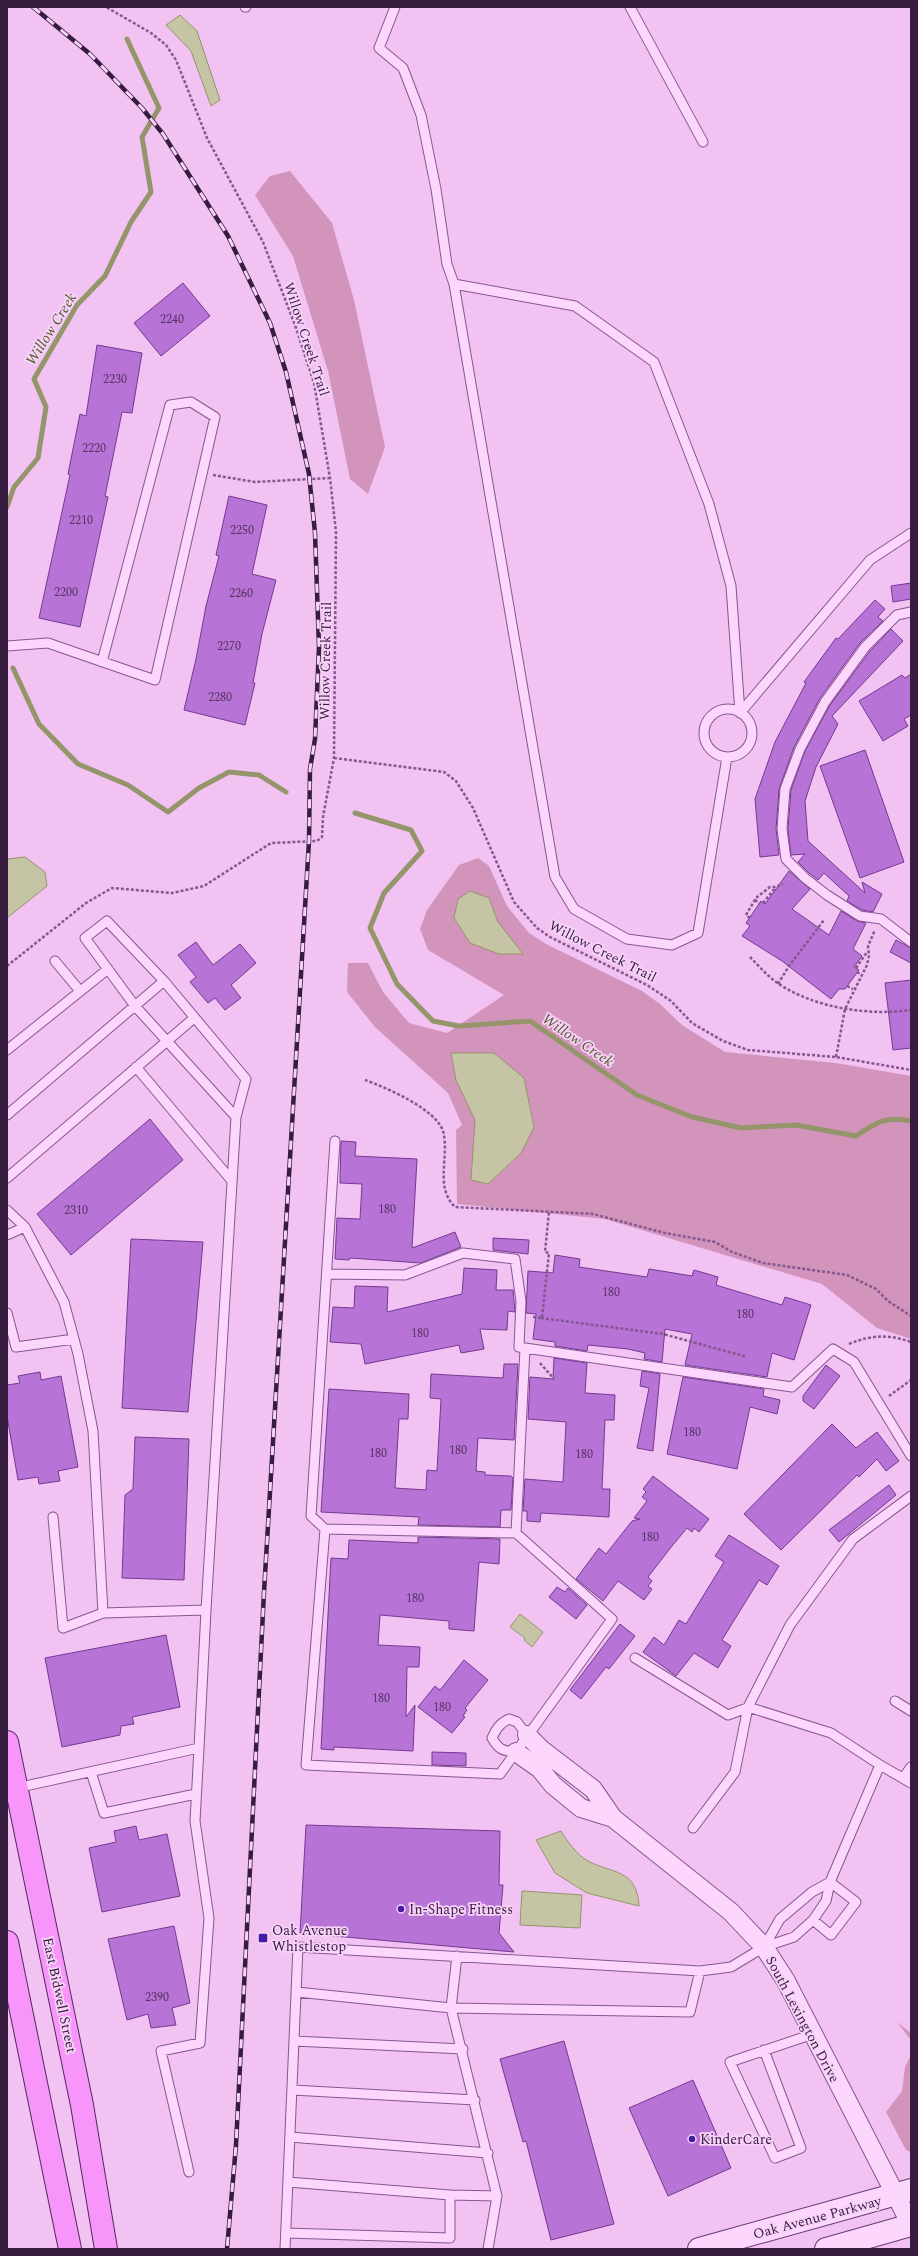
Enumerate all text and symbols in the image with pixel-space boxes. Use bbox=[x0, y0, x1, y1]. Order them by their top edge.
street label: Willow Creek Trail bbox=[278, 280, 335, 399]
water label: Willow Creek bbox=[20, 288, 83, 370]
house number: 2240 bbox=[160, 310, 184, 329]
house number: 2230 bbox=[103, 370, 127, 389]
house number: 2220 bbox=[82, 439, 106, 458]
house number: 2210 bbox=[69, 511, 93, 530]
house number: 2250 bbox=[230, 521, 254, 540]
house number: 2200 bbox=[54, 583, 78, 602]
house number: 2260 bbox=[229, 584, 253, 603]
street label: Willow Creek Trail bbox=[314, 602, 337, 720]
house number: 2270 bbox=[217, 637, 241, 656]
house number: 2280 bbox=[208, 688, 232, 707]
street label: Willow Creek Trail bbox=[545, 915, 660, 988]
water label: Willow Creek bbox=[537, 1008, 618, 1073]
house number: 180 bbox=[378, 1200, 396, 1219]
house number: 2310 bbox=[64, 1201, 88, 1220]
house number: 180 bbox=[602, 1283, 620, 1302]
house number: 180 bbox=[736, 1305, 754, 1324]
house number: 180 bbox=[411, 1324, 429, 1343]
house number: 180 bbox=[683, 1423, 701, 1442]
house number: 180 bbox=[449, 1441, 467, 1460]
house number: 180 bbox=[369, 1444, 387, 1463]
house number: 180 bbox=[575, 1445, 593, 1464]
house number: 180 bbox=[641, 1528, 659, 1547]
house number: 180 bbox=[406, 1589, 424, 1608]
house number: 180 bbox=[372, 1689, 390, 1708]
house number: 180 bbox=[433, 1698, 451, 1717]
place label: In-Shape Fitness bbox=[409, 1899, 513, 1920]
marker: In-Shape Fitness bbox=[396, 1904, 406, 1914]
place label: Oak Avenue Whistlestop bbox=[272, 1920, 348, 1957]
marker: Oak Avenue Whistlestop bbox=[257, 1932, 269, 1944]
street label: East Bidwell Street bbox=[37, 1935, 82, 2055]
street label: South Lexington Drive bbox=[760, 1952, 845, 2086]
house number: 2390 bbox=[145, 1988, 169, 2007]
place label: KinderCare bbox=[700, 2129, 772, 2150]
marker: KinderCare bbox=[687, 2134, 697, 2144]
street label: Oak Avenue Parkway bbox=[751, 2190, 885, 2245]

